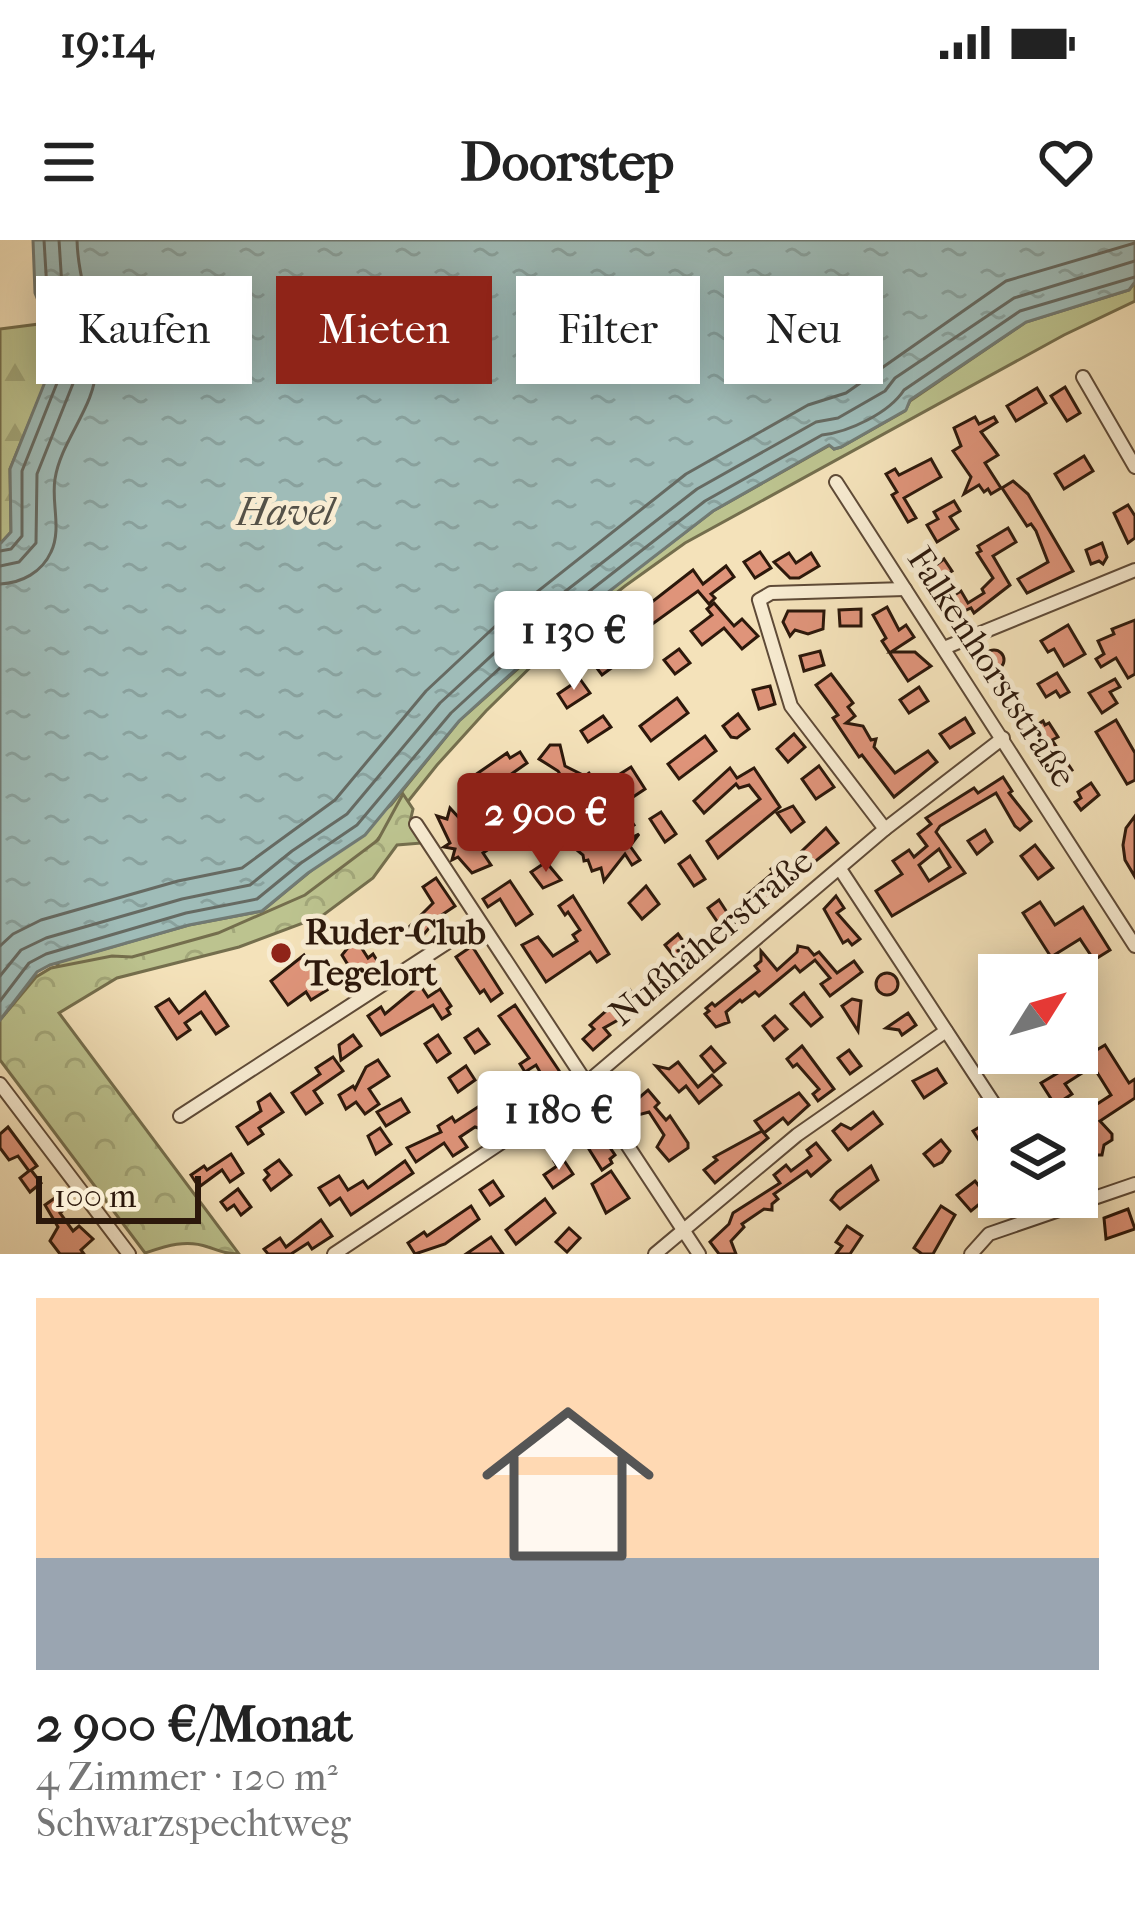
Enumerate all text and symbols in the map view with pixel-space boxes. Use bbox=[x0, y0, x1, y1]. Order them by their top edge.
text: 19:14 bbox=[60, 16, 153, 69]
icon: menu bbox=[36, 129, 102, 195]
icon: heart bbox=[1033, 129, 1099, 195]
text: Doorstep bbox=[461, 131, 674, 194]
chip: Kaufen bbox=[36, 276, 252, 384]
chip: Mieten bbox=[276, 276, 492, 384]
chip: Filter bbox=[516, 276, 700, 384]
chip: Neu bbox=[724, 276, 883, 384]
water label: Havel bbox=[235, 489, 338, 535]
street label: Falkenhorststraße bbox=[899, 539, 1085, 795]
pin: 1 130 € bbox=[463, 591, 685, 693]
text: 1 130 € bbox=[521, 607, 627, 653]
pin: 2 900 € bbox=[435, 773, 657, 875]
text: 2 900 € bbox=[484, 789, 608, 835]
street label: Nußhäherstraße bbox=[601, 840, 821, 1034]
place label: Ruder-Club Tegelort bbox=[304, 911, 486, 994]
marker: Ruder-Club Tegelort bbox=[268, 940, 294, 966]
north arrow bbox=[978, 954, 1098, 1074]
map controls bbox=[978, 954, 1098, 1218]
pin: 1 180 € bbox=[448, 1071, 670, 1173]
text: 1 180 € bbox=[505, 1087, 613, 1133]
button: layers bbox=[978, 1098, 1098, 1218]
scale bar bbox=[36, 1170, 201, 1223]
text: 100 m bbox=[54, 1177, 137, 1216]
icon: home bbox=[460, 1376, 676, 1592]
text: 2 900 €/Monat bbox=[36, 1694, 353, 1754]
text: 4 Zimmer · 120 m² bbox=[36, 1754, 338, 1800]
text: Schwarzspechtweg bbox=[36, 1800, 351, 1846]

